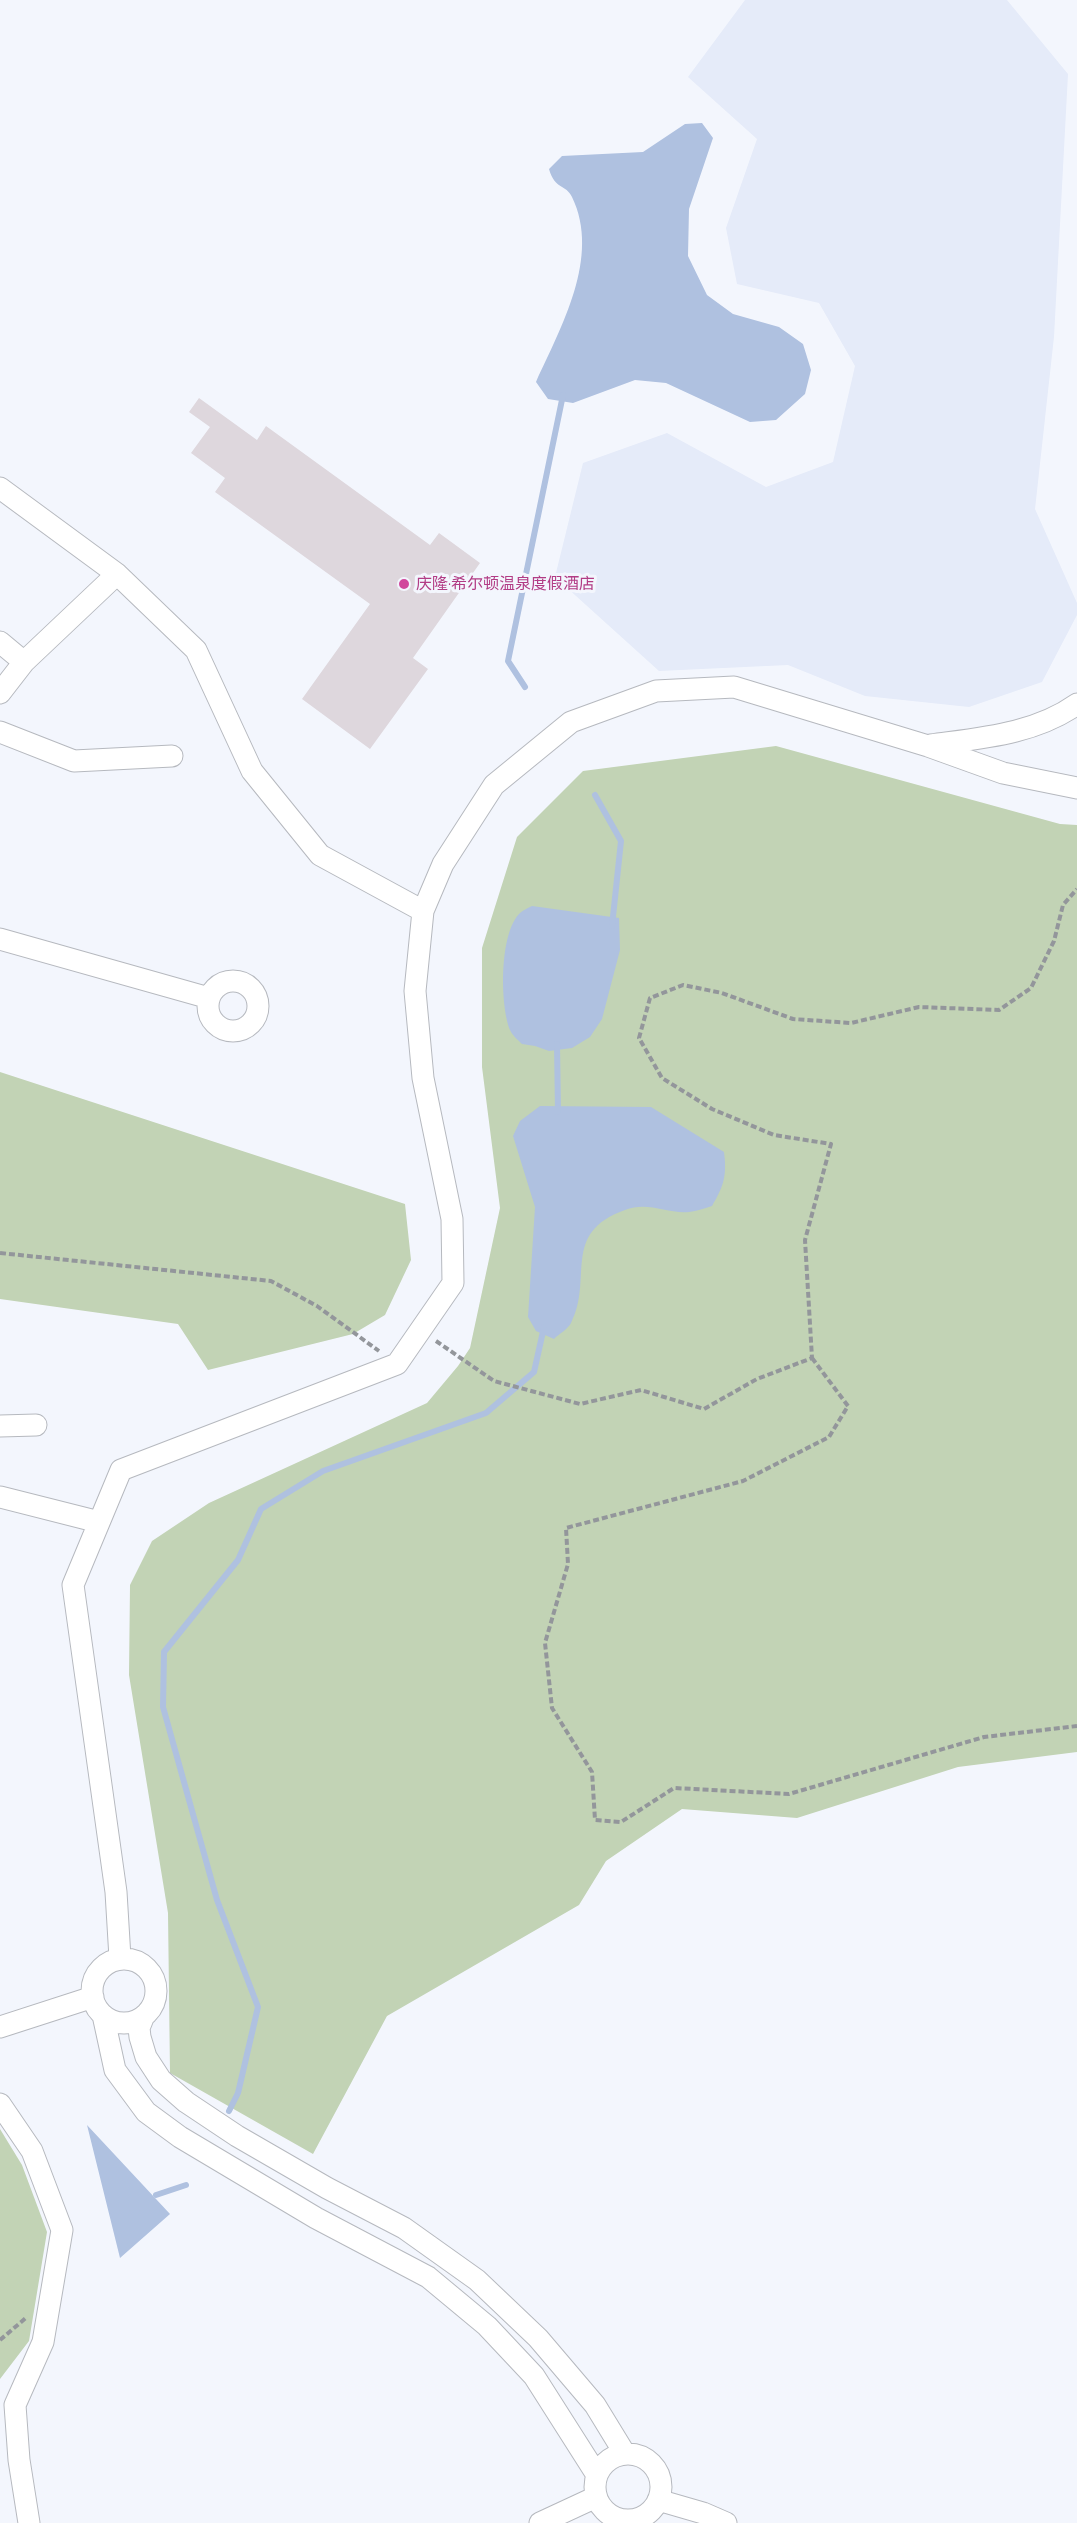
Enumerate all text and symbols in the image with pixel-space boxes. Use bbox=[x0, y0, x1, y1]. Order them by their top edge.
place label: 庆隆·希尔顿温泉度假酒店 bbox=[416, 574, 595, 594]
marker: 庆隆·希尔顿温泉度假酒店 bbox=[397, 577, 411, 591]

